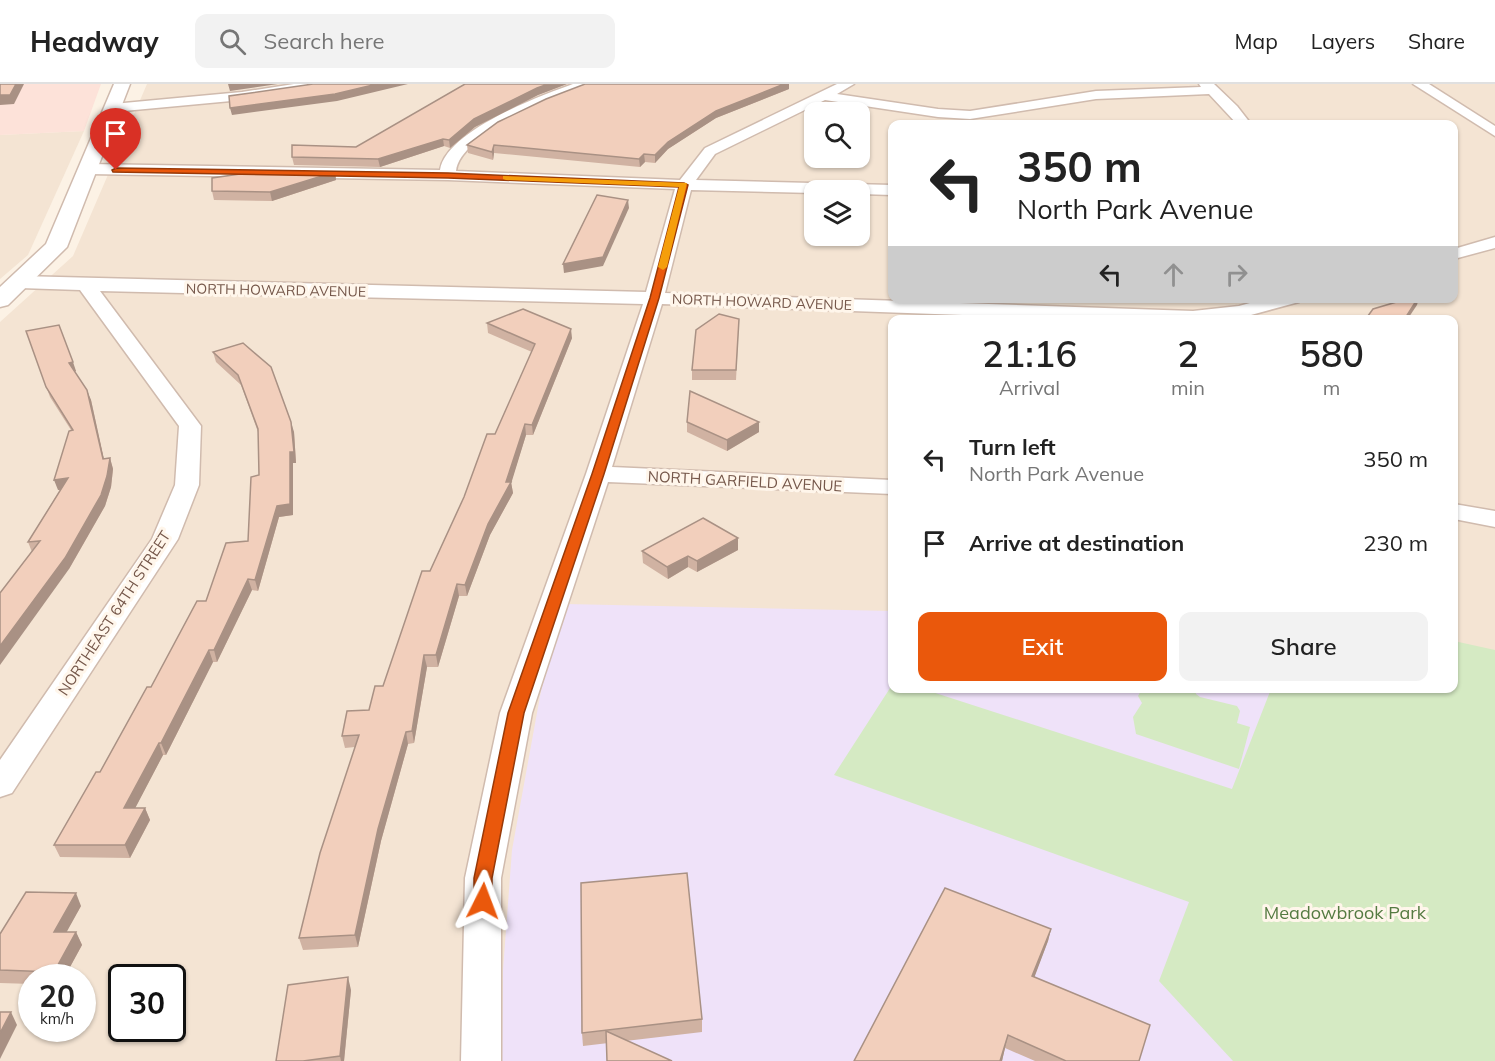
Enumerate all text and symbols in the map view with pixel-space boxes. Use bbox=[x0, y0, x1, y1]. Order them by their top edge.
search box bbox=[195, 14, 615, 68]
text: Headway bbox=[30, 24, 159, 59]
icon: search bbox=[216, 25, 249, 58]
text: Search here bbox=[264, 27, 385, 55]
text: Map bbox=[1235, 28, 1278, 54]
text: Layers bbox=[1311, 28, 1375, 54]
text: Share bbox=[1408, 28, 1465, 54]
map controls bbox=[804, 102, 870, 246]
button: search bbox=[804, 102, 870, 168]
pin bbox=[90, 108, 141, 170]
icon: arrive bbox=[99, 117, 132, 150]
text: 350 m bbox=[1017, 140, 1142, 193]
icon: left bbox=[918, 144, 996, 222]
button: layers bbox=[804, 180, 870, 246]
text: North Park Avenue bbox=[1017, 192, 1253, 226]
icon: left bbox=[1094, 258, 1127, 291]
icon: ahead bbox=[1157, 258, 1190, 291]
icon: right bbox=[1220, 258, 1253, 291]
street label: NORTH HOWARD AVENUE bbox=[186, 279, 366, 301]
street label: NORTH HOWARD AVENUE bbox=[672, 290, 852, 314]
text: 21:16 bbox=[982, 331, 1077, 376]
text: 2 bbox=[1177, 331, 1199, 376]
text: 580 bbox=[1299, 331, 1364, 376]
text: Arrival bbox=[999, 375, 1060, 400]
text: min bbox=[1171, 375, 1205, 400]
text: m bbox=[1323, 375, 1340, 400]
text: Turn left bbox=[969, 433, 1056, 461]
icon: left bbox=[918, 443, 951, 476]
text: 350 m bbox=[1363, 445, 1428, 473]
text: North Park Avenue bbox=[969, 461, 1144, 486]
street label: NORTH GARFIELD AVENUE bbox=[647, 466, 843, 496]
street label: NORTHEAST 64TH STREET bbox=[54, 527, 174, 699]
icon: arrive bbox=[918, 527, 951, 560]
text: Arrive at destination bbox=[969, 529, 1184, 557]
text: 230 m bbox=[1363, 529, 1428, 557]
button: Exit bbox=[918, 612, 1167, 681]
button: Share bbox=[1179, 612, 1428, 681]
position arrow bbox=[451, 869, 515, 933]
park label: Meadowbrook Park bbox=[1264, 901, 1427, 924]
speed limit sign: 30 bbox=[108, 964, 186, 1042]
text: 20 bbox=[39, 977, 75, 1015]
text: km/h bbox=[40, 1009, 74, 1028]

